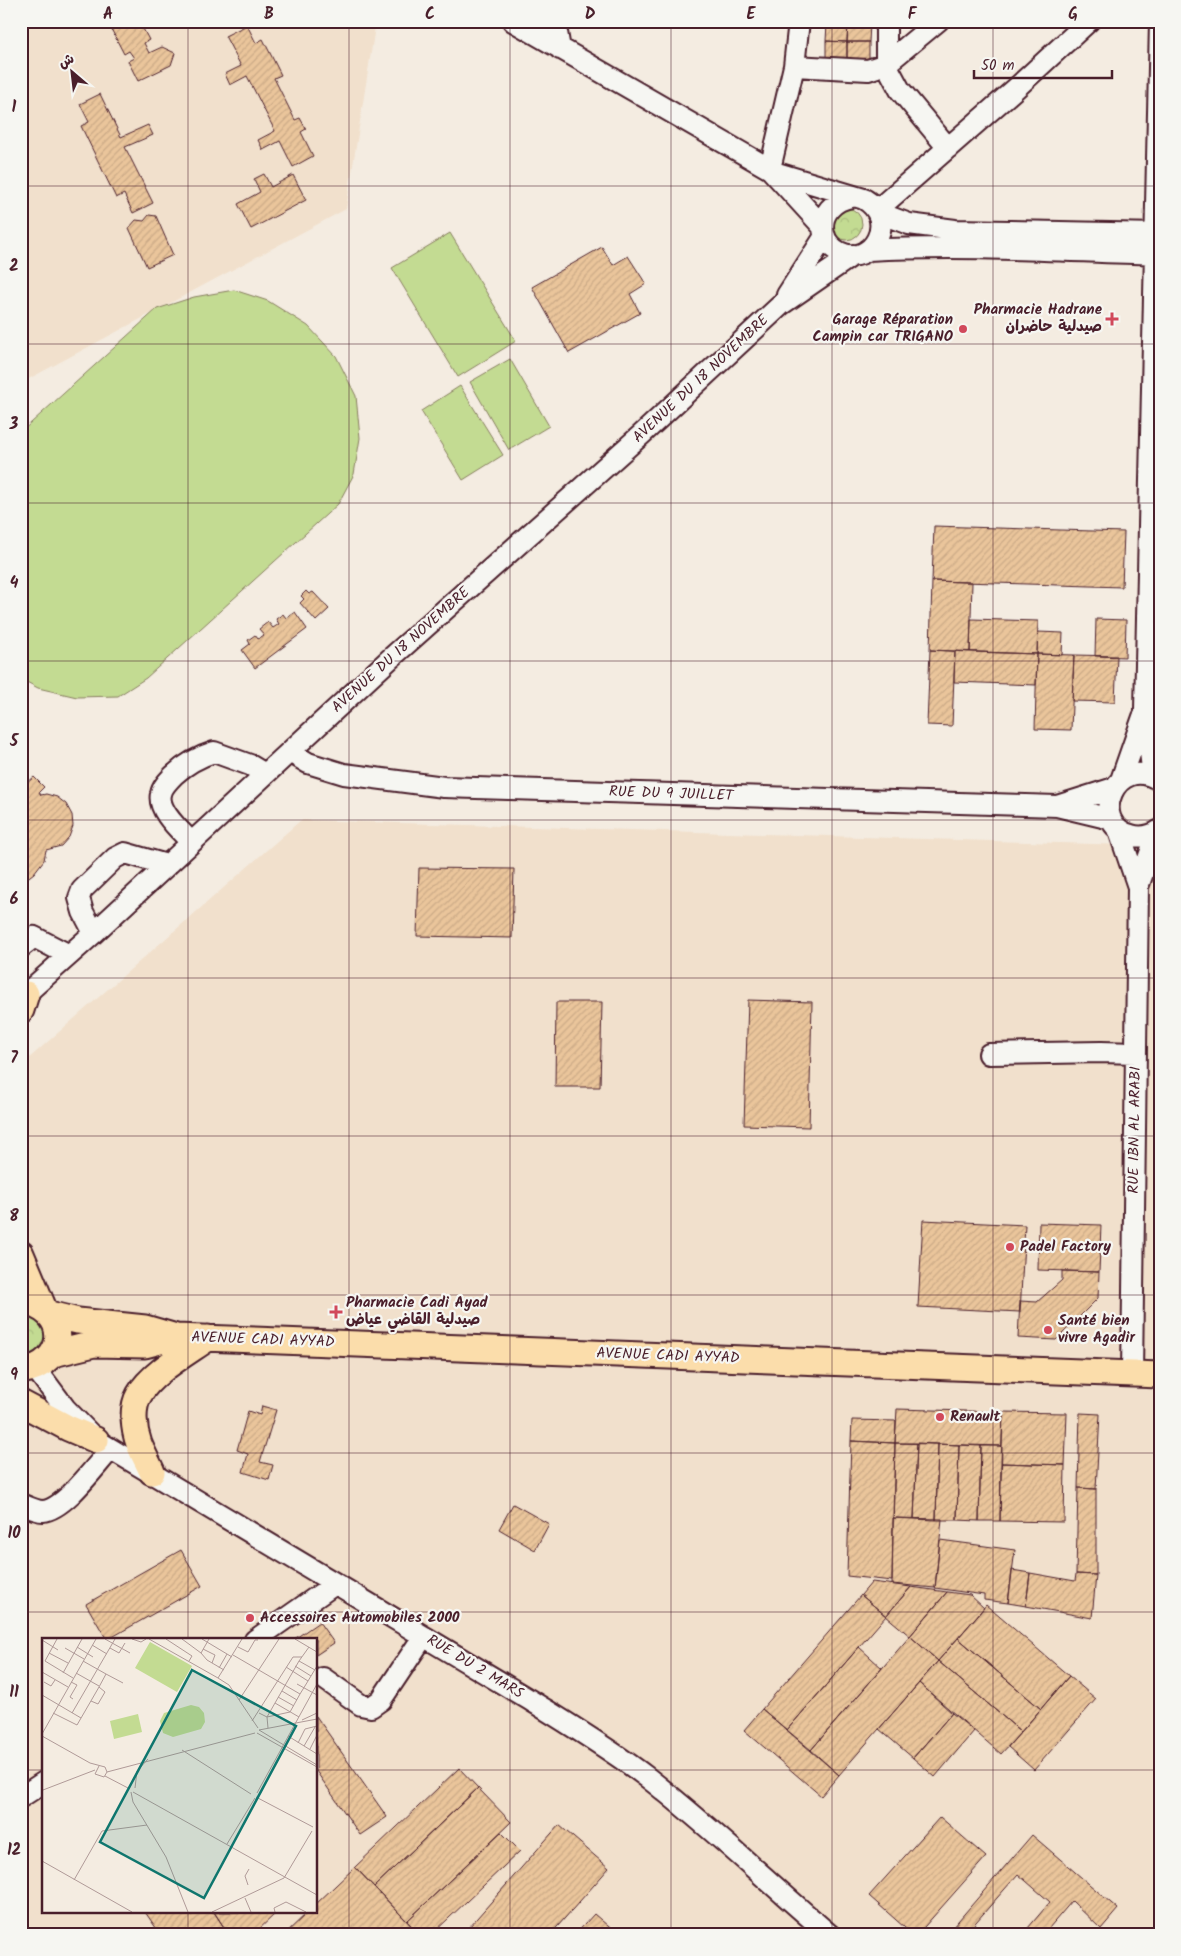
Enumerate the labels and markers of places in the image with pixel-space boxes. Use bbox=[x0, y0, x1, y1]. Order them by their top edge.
place label: Pharmacie Hadrane صيدلية حاضران bbox=[974, 298, 1103, 339]
place label: Garage Réparation Campin car TRIGANO bbox=[813, 308, 954, 349]
marker: Pharmacie Hadrane صيدلية حاضران bbox=[1106, 313, 1118, 325]
marker: Garage Réparation Campin car TRIGANO bbox=[957, 323, 969, 335]
place label: Padel Factory bbox=[1020, 1235, 1111, 1259]
marker: Padel Factory bbox=[1004, 1241, 1016, 1253]
place label: Pharmacie Cadi Ayad صيدلية القاضي عياض bbox=[346, 1291, 489, 1333]
marker: Pharmacie Cadi Ayad صيدلية القاضي عياض bbox=[330, 1306, 342, 1318]
place label: Santé bien vivre Agadir bbox=[1058, 1309, 1135, 1350]
marker: Santé bien vivre Agadir bbox=[1042, 1324, 1054, 1336]
place label: Renault bbox=[950, 1405, 1001, 1429]
marker: Renault bbox=[934, 1411, 946, 1423]
place label: Accessoires Automobiles 2000 bbox=[260, 1606, 460, 1630]
marker: Accessoires Automobiles 2000 bbox=[244, 1612, 256, 1624]

